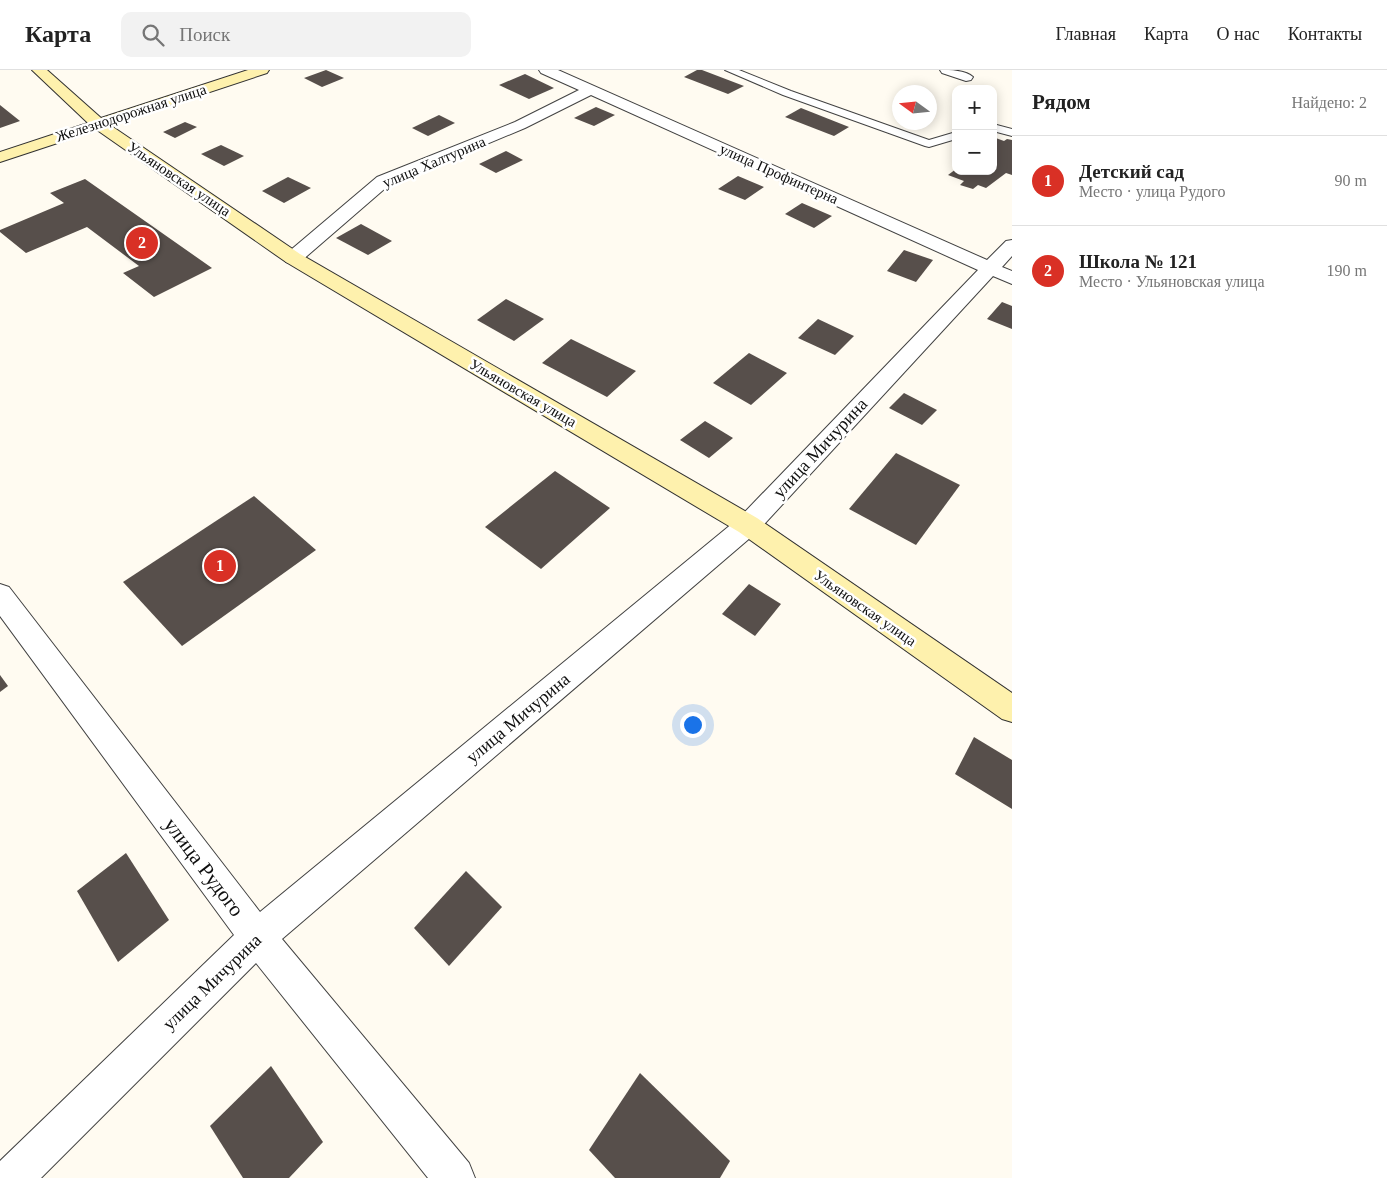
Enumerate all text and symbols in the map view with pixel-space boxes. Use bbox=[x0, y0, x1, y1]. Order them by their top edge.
search box bbox=[121, 12, 471, 57]
text: Карта bbox=[25, 21, 91, 47]
icon: search bbox=[139, 21, 167, 49]
text: Поиск bbox=[179, 24, 230, 45]
text: Главная bbox=[1056, 24, 1116, 44]
text: Карта bbox=[1144, 24, 1189, 44]
text: О нас bbox=[1217, 24, 1260, 44]
text: Контакты bbox=[1288, 24, 1362, 44]
street label: Железнодорожная улица bbox=[54, 81, 209, 145]
north arrow bbox=[892, 85, 937, 130]
map controls bbox=[952, 85, 997, 175]
button: + bbox=[952, 85, 997, 130]
text: Рядом bbox=[1032, 90, 1091, 114]
text: Найдено: 2 bbox=[1292, 94, 1367, 111]
button: − bbox=[952, 130, 997, 175]
street label: улица Халтурина bbox=[380, 133, 488, 191]
street label: Ульяновская улица bbox=[124, 139, 234, 220]
street label: улица Профинтерна bbox=[717, 141, 841, 207]
text: Детский сад bbox=[1079, 161, 1184, 182]
text: 1 bbox=[1044, 172, 1052, 189]
text: 90 m bbox=[1335, 172, 1367, 189]
text: Место · улица Рудого bbox=[1079, 183, 1225, 200]
pin: 2 bbox=[126, 224, 158, 262]
text: Школа № 121 bbox=[1079, 251, 1197, 272]
text: 2 bbox=[1044, 262, 1052, 279]
text: 190 m bbox=[1327, 262, 1367, 279]
text: Место · Ульяновская улица bbox=[1079, 273, 1265, 290]
street label: Ульяновская улица bbox=[467, 356, 580, 430]
street label: улица Мичурина bbox=[769, 394, 871, 502]
pin: 1 bbox=[204, 547, 236, 585]
street label: Ульяновская улица bbox=[811, 567, 919, 649]
street label: улица Мичурина bbox=[462, 669, 574, 767]
your location bbox=[680, 712, 706, 738]
street label: улица Рудого bbox=[159, 813, 249, 921]
street label: улица Мичурина bbox=[159, 930, 265, 1034]

